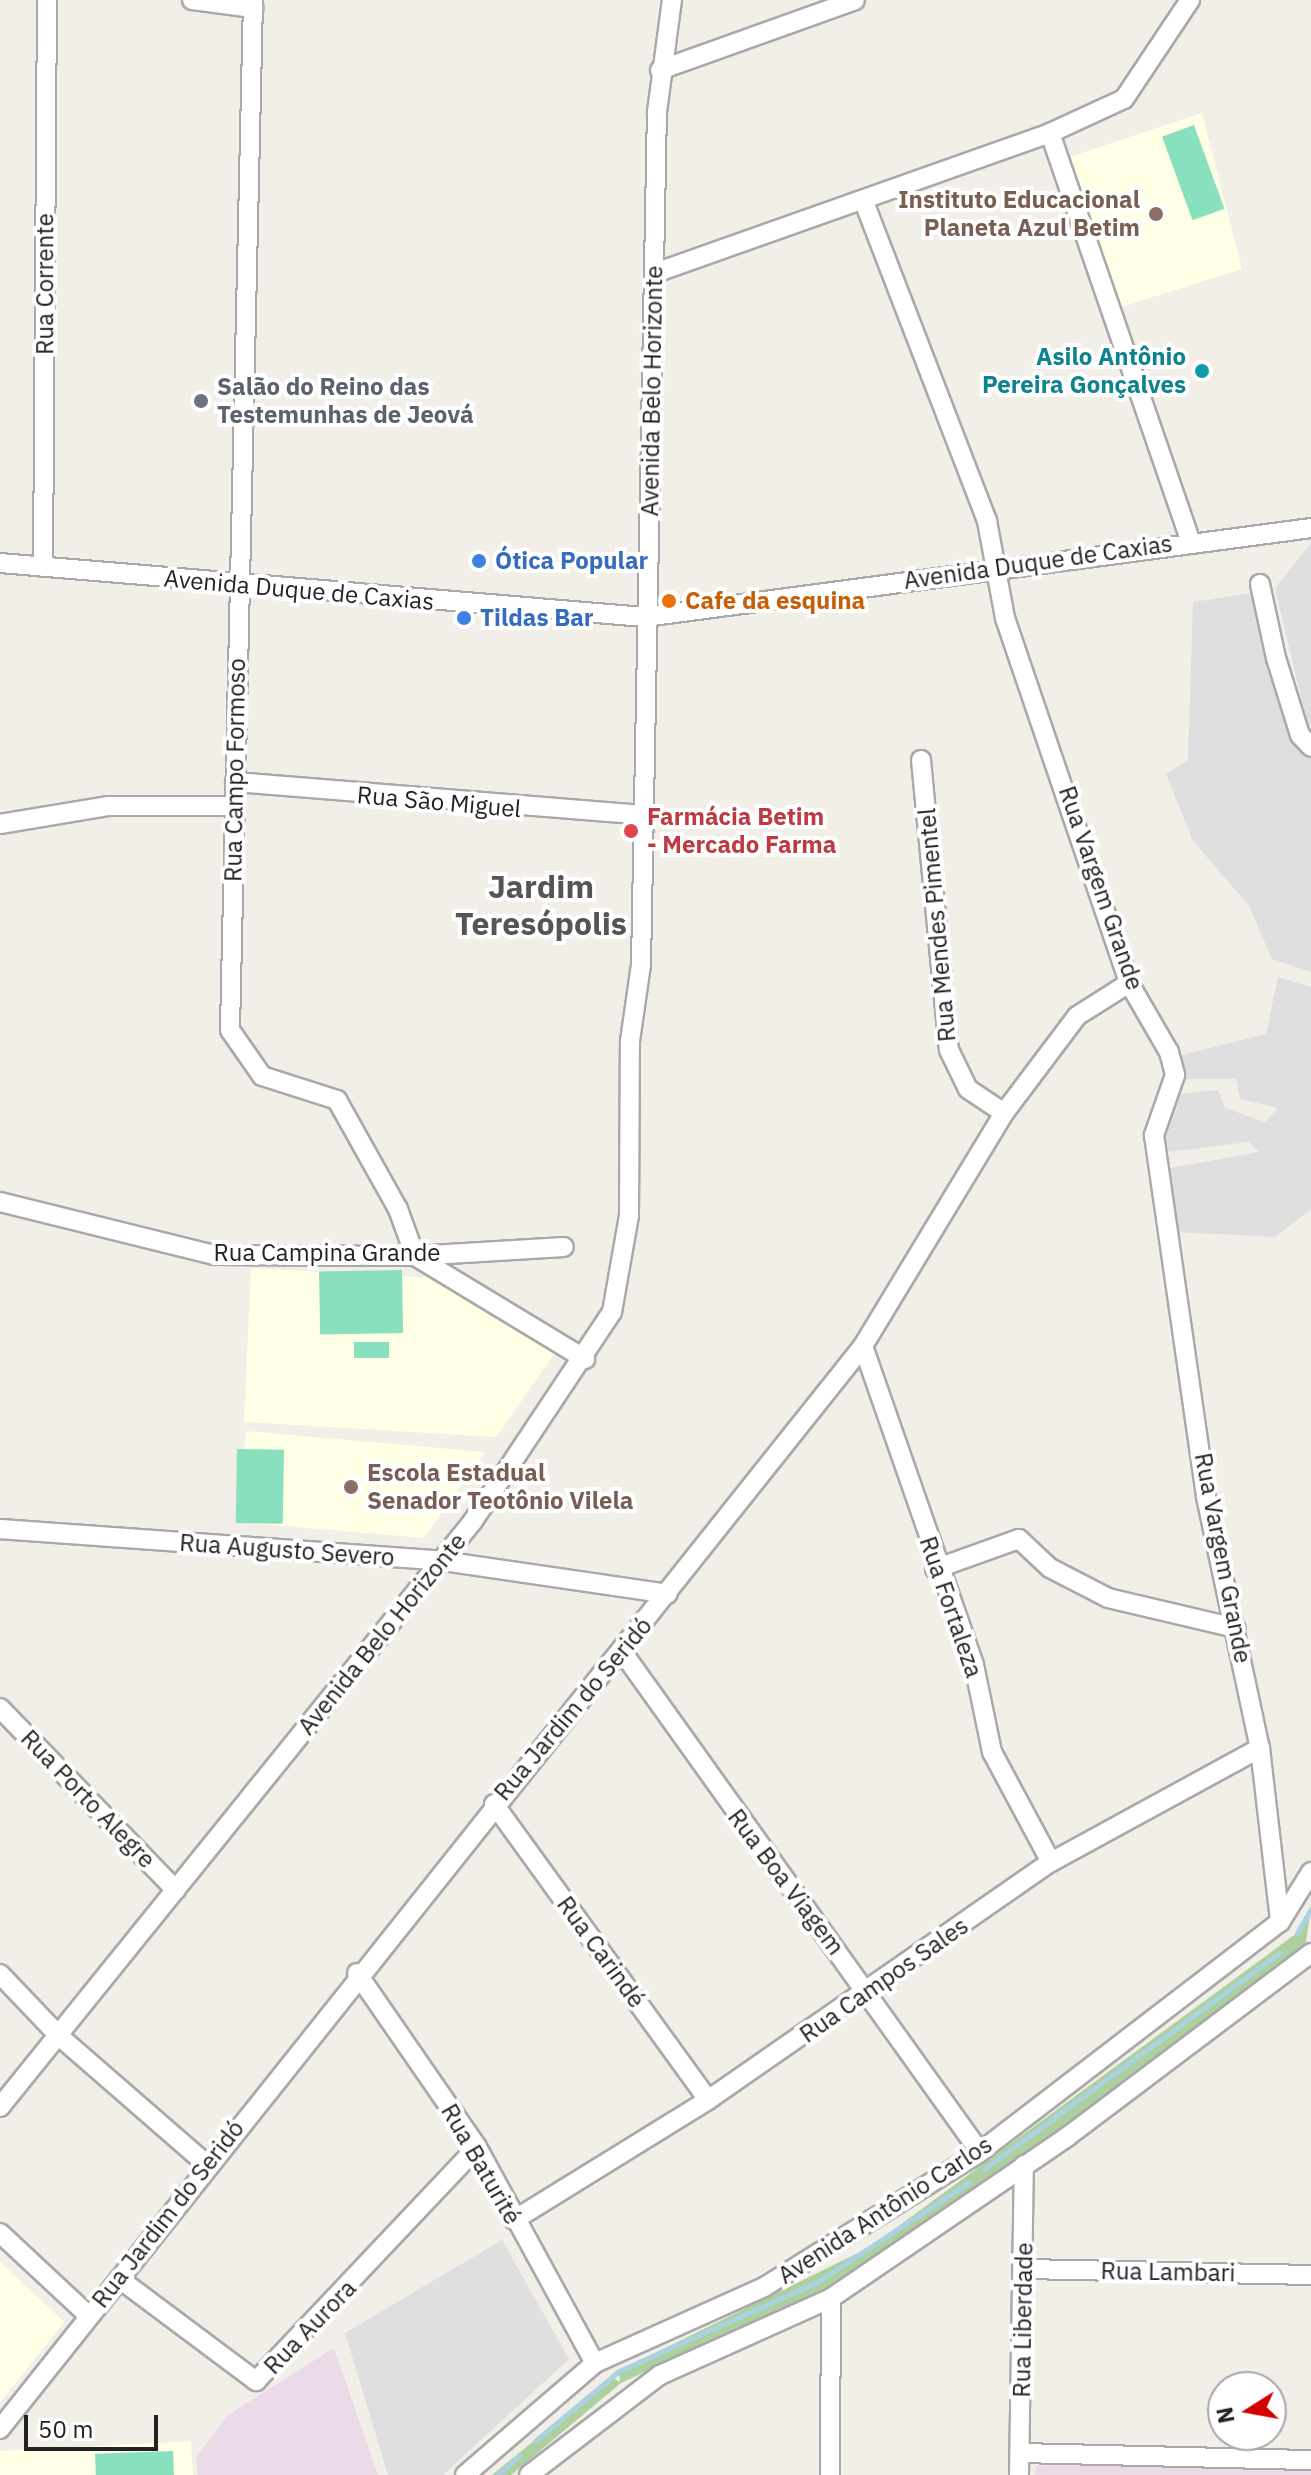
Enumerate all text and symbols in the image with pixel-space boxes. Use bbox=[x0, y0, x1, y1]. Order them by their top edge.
place label: Instituto Educacional Planeta Azul Betim bbox=[898, 186, 1140, 242]
marker: Instituto Educacional Planeta Azul Betim bbox=[1147, 205, 1165, 223]
street label: Rua Corrente bbox=[31, 213, 59, 355]
street label: Avenida Belo Horizonte bbox=[635, 265, 669, 517]
place label: Asilo Antônio Pereira Gonçalves bbox=[982, 343, 1186, 399]
marker: Asilo Antônio Pereira Gonçalves bbox=[1193, 362, 1211, 380]
place label: Salão do Reino das Testemunhas de Jeová bbox=[217, 373, 474, 429]
marker: Salão do Reino das Testemunhas de Jeová bbox=[192, 392, 210, 410]
street label: Avenida Duque de Caxias bbox=[902, 529, 1174, 595]
place label: Ótica Popular bbox=[495, 547, 648, 575]
marker: Ótica Popular bbox=[470, 552, 488, 570]
street label: Avenida Duque de Caxias bbox=[163, 564, 435, 616]
place label: Cafe da esquina bbox=[685, 587, 865, 615]
marker: Cafe da esquina bbox=[660, 592, 678, 610]
place label: Tildas Bar bbox=[480, 604, 594, 632]
marker: Tildas Bar bbox=[455, 609, 473, 627]
street label: Rua Campo Formoso bbox=[219, 658, 251, 882]
street label: Rua São Miguel bbox=[356, 780, 522, 824]
street label: Rua Vargem Grande bbox=[1053, 782, 1149, 994]
place label: Farmácia Betim - Mercado Farma bbox=[647, 803, 836, 859]
street label: Rua Mendes Pimentel bbox=[912, 807, 962, 1043]
marker: Farmácia Betim - Mercado Farma bbox=[622, 822, 640, 840]
district label: Jardim Teresópolis bbox=[455, 868, 627, 943]
street label: Rua Campina Grande bbox=[213, 1239, 441, 1267]
street label: Rua Vargem Grande bbox=[1188, 1450, 1258, 1666]
place label: Escola Estadual Senador Teotônio Vilela bbox=[367, 1459, 633, 1515]
marker: Escola Estadual Senador Teotônio Vilela bbox=[342, 1478, 360, 1496]
street label: Avenida Belo Horizonte bbox=[292, 1527, 472, 1741]
street label: Rua Augusto Severo bbox=[179, 1528, 395, 1572]
street label: Rua Fortaleza bbox=[913, 1533, 989, 1681]
street label: Rua Jardim do Seridó bbox=[488, 1612, 658, 1806]
street label: Rua Porto Alegre bbox=[15, 1724, 161, 1874]
street label: Rua Boa Viagem bbox=[722, 1803, 850, 1961]
street label: Rua Carindé bbox=[551, 1891, 651, 2013]
street label: Rua Campos Sales bbox=[794, 1911, 974, 2049]
street label: Rua Baturité bbox=[435, 2099, 527, 2229]
street label: Rua Jardim do Seridó bbox=[86, 2114, 250, 2314]
street label: Avenida Antônio Carlos bbox=[773, 2130, 997, 2290]
street label: Rua Liberdade bbox=[1007, 2242, 1039, 2398]
street label: Rua Lambari bbox=[1100, 2256, 1236, 2288]
street label: Rua Aurora bbox=[258, 2274, 362, 2380]
north arrow bbox=[1207, 2371, 1287, 2451]
scale bar bbox=[28, 2399, 162, 2449]
text: N bbox=[1209, 2405, 1241, 2426]
text: 50 m bbox=[38, 2413, 93, 2445]

